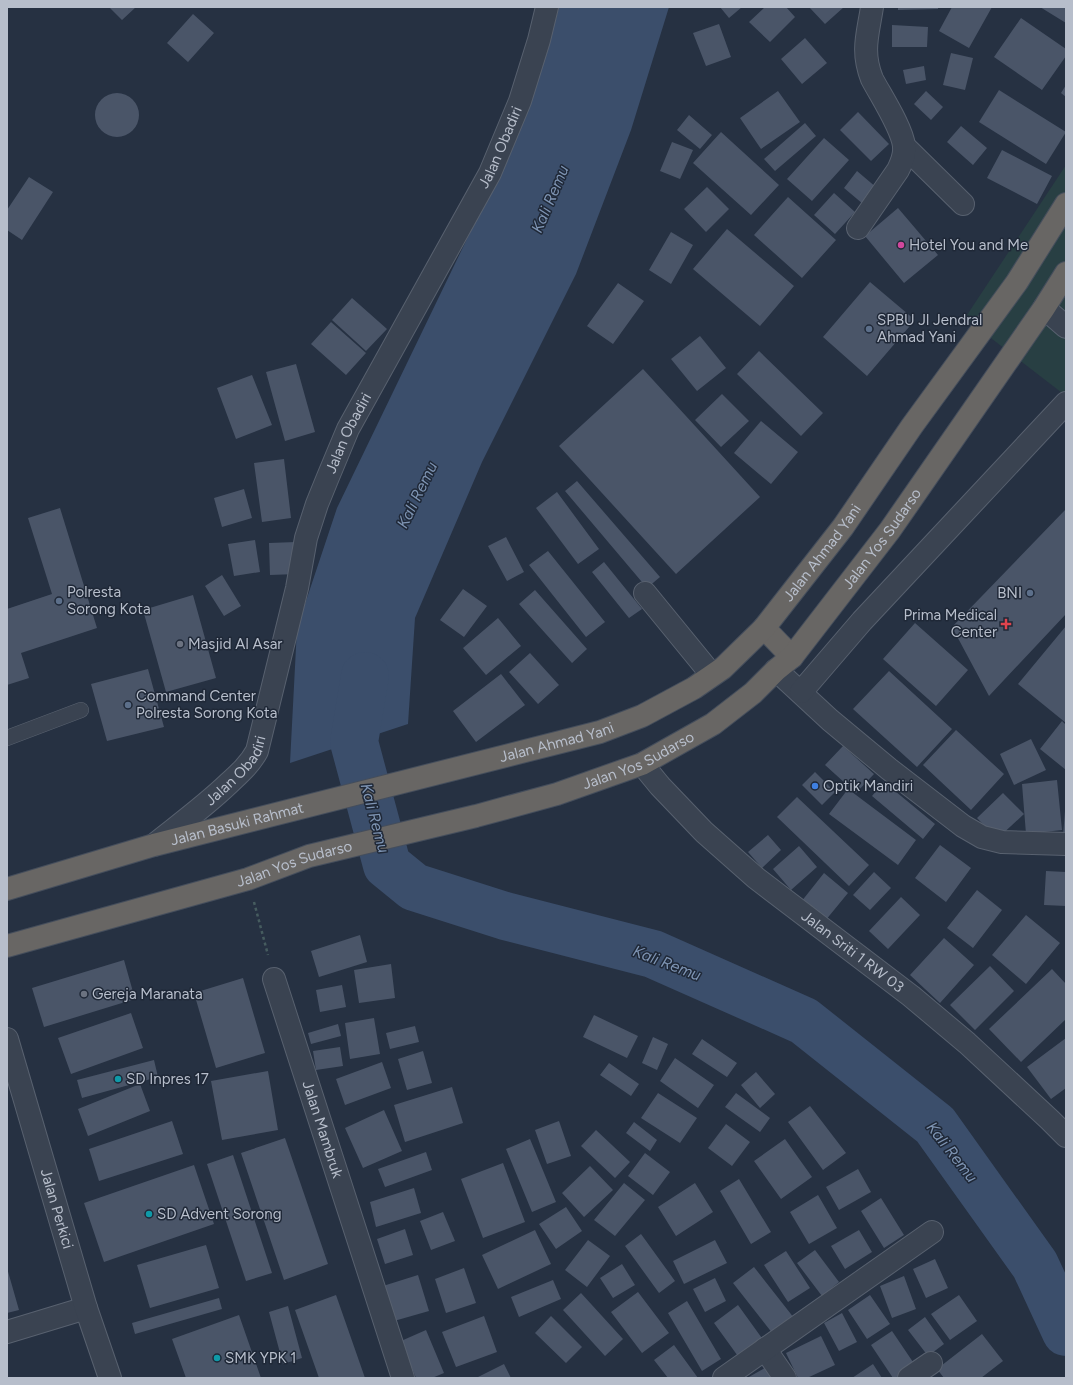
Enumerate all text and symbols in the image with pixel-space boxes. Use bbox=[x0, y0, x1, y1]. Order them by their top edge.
street label: Jalan Obadiri bbox=[474, 104, 526, 191]
water label: Kali Remu bbox=[527, 162, 573, 236]
place label: Hotel You and Me bbox=[909, 236, 1028, 254]
marker: Hotel You and Me bbox=[896, 240, 906, 250]
place label: SPBU Jl Jendral Ahmad Yani bbox=[877, 311, 982, 346]
marker: SPBU Jl Jendral Ahmad Yani bbox=[864, 324, 874, 334]
street label: Jalan Obadiri bbox=[322, 390, 375, 476]
water label: Kali Remu bbox=[393, 459, 441, 531]
street label: Jalan Yos Sudarso bbox=[839, 485, 925, 593]
street label: Jalan Ahmad Yani bbox=[779, 501, 865, 605]
place label: Polresta Sorong Kota bbox=[67, 583, 151, 618]
place label: BNI bbox=[997, 584, 1022, 602]
marker: BNI bbox=[1025, 588, 1035, 598]
marker: Polresta Sorong Kota bbox=[54, 596, 64, 606]
place label: Prima Medical Center bbox=[903, 606, 997, 641]
marker: Prima Medical Center bbox=[1000, 618, 1012, 630]
place label: Masjid Al Asar bbox=[188, 635, 282, 653]
marker: Masjid Al Asar bbox=[175, 639, 185, 649]
place label: Command Center Polresta Sorong Kota bbox=[136, 687, 277, 722]
marker: Command Center Polresta Sorong Kota bbox=[123, 700, 133, 710]
street label: Jalan Ahmad Yani bbox=[498, 719, 617, 766]
street label: Jalan Yos Sudarso bbox=[580, 727, 697, 793]
street label: Jalan Obadiri bbox=[202, 734, 269, 809]
place label: Optik Mandiri bbox=[823, 777, 913, 795]
water label: Kali Remu bbox=[357, 781, 393, 855]
marker: Optik Mandiri bbox=[810, 781, 820, 791]
street label: Jalan Basuki Rahmat bbox=[168, 798, 306, 849]
street label: Jalan Yos Sudarso bbox=[234, 837, 354, 891]
street label: Jalan Sriti 1 RW 03 bbox=[798, 907, 908, 996]
water label: Kali Remu bbox=[630, 941, 704, 985]
place label: Gereja Maranata bbox=[92, 985, 203, 1003]
marker: Gereja Maranata bbox=[79, 989, 89, 999]
place label: SD Inpres 17 bbox=[126, 1070, 209, 1088]
marker: SD Inpres 17 bbox=[113, 1074, 123, 1084]
street label: Jalan Mambruk bbox=[298, 1078, 347, 1181]
water label: Kali Remu bbox=[922, 1118, 982, 1186]
street label: Jalan Perkici bbox=[37, 1167, 77, 1251]
place label: SD Advent Sorong bbox=[157, 1205, 282, 1223]
marker: SD Advent Sorong bbox=[144, 1209, 154, 1219]
place label: SMK YPK 1 bbox=[225, 1349, 297, 1367]
marker: SMK YPK 1 bbox=[212, 1353, 222, 1363]

